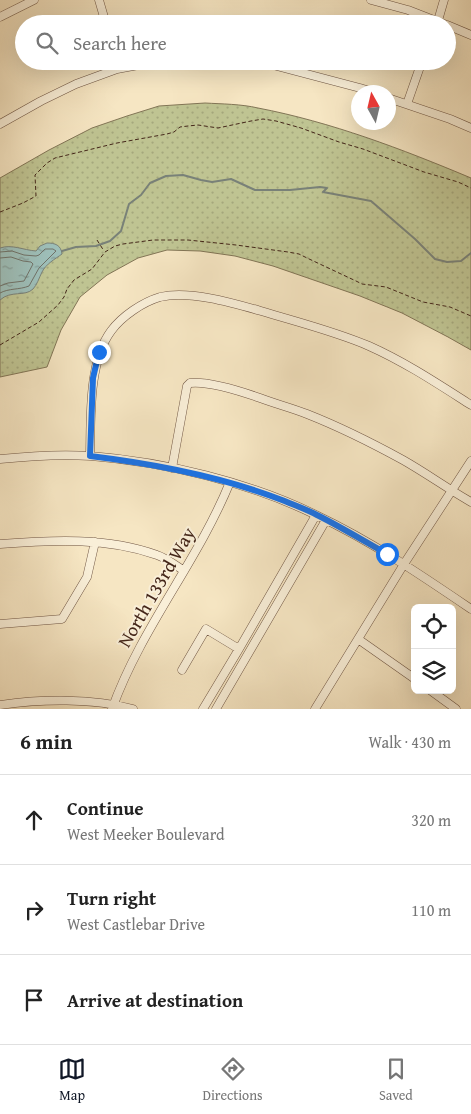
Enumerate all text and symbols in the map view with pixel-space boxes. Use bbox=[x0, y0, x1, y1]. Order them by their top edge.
search box bbox=[15, 15, 456, 70]
icon: search bbox=[33, 29, 61, 57]
text: Search here bbox=[73, 29, 167, 57]
north arrow bbox=[351, 85, 396, 130]
route end bbox=[88, 341, 111, 364]
street label: North 133rd Way bbox=[110, 521, 202, 652]
route start bbox=[376, 543, 399, 566]
map controls bbox=[411, 604, 456, 694]
button: locate bbox=[411, 604, 456, 649]
button: layers bbox=[411, 649, 456, 694]
text: 6 min bbox=[20, 726, 72, 757]
text: Walk · 430 m bbox=[368, 730, 451, 754]
text: Continue bbox=[67, 794, 144, 822]
icon: ahead bbox=[20, 806, 48, 834]
text: 320 m bbox=[411, 808, 451, 832]
text: West Meeker Boulevard bbox=[67, 822, 225, 846]
text: Turn right bbox=[67, 884, 156, 912]
icon: right bbox=[20, 896, 48, 924]
text: 110 m bbox=[411, 898, 451, 922]
text: West Castlebar Drive bbox=[67, 912, 205, 936]
icon: arrive bbox=[20, 986, 48, 1014]
text: Arrive at destination bbox=[67, 986, 243, 1014]
tab: Map bbox=[58, 1055, 86, 1105]
tab: Directions bbox=[202, 1055, 263, 1105]
tab: Saved bbox=[379, 1055, 413, 1105]

